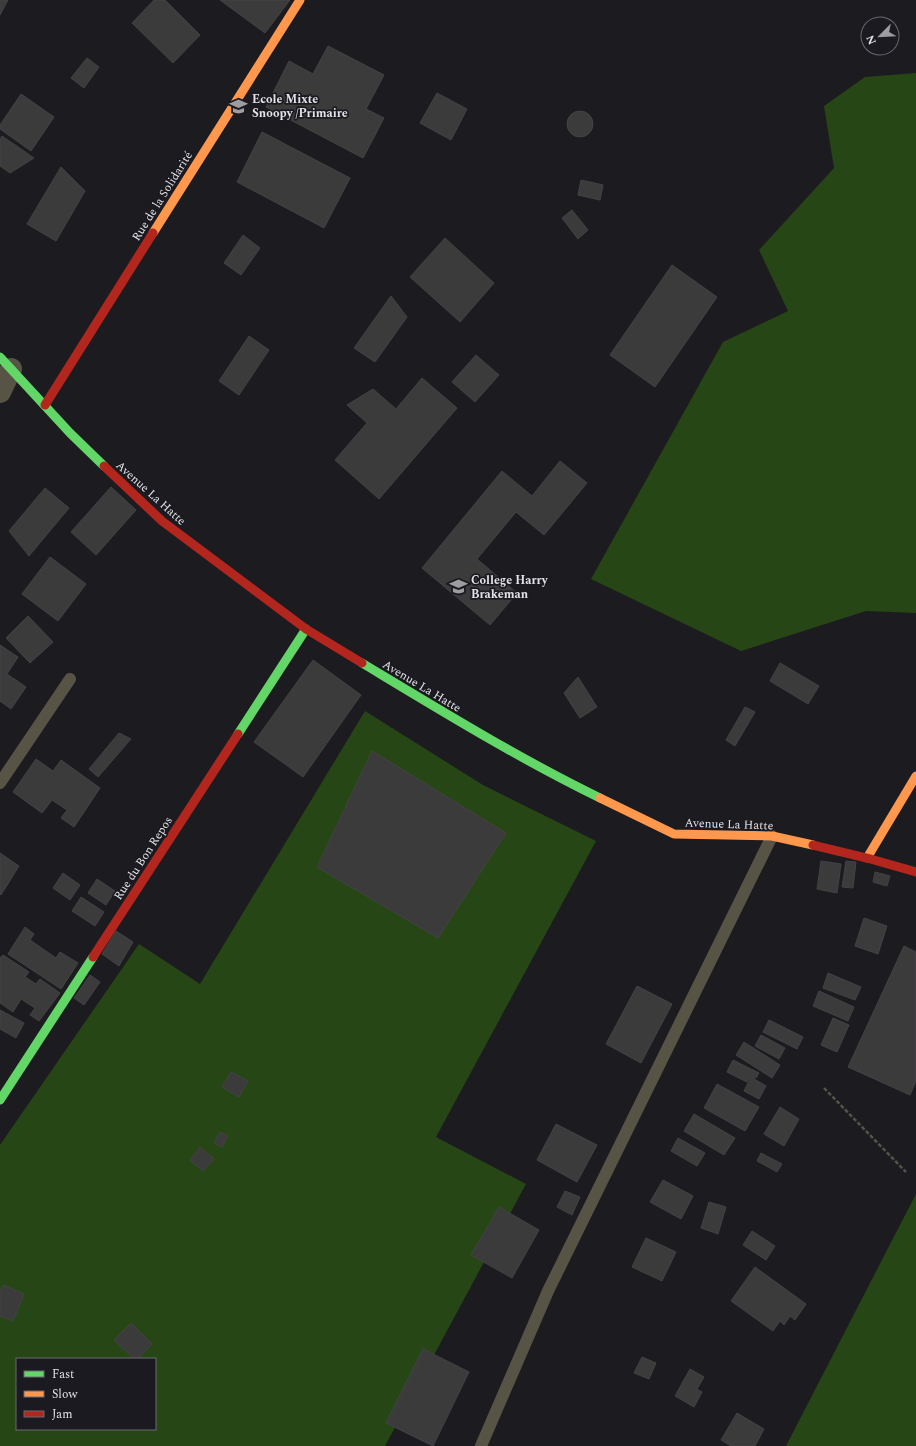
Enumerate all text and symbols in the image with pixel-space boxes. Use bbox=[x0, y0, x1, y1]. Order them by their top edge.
north arrow bbox=[860, 16, 900, 56]
text: N bbox=[862, 32, 881, 47]
place label: Ecole Mixte Snoopy /Primaire bbox=[252, 90, 348, 123]
school or university icon: Ecole Mixte Snoopy /Primaire bbox=[229, 96, 249, 116]
street label: Rue de la Solidarité bbox=[127, 147, 198, 245]
street label: Avenue La Hatte bbox=[111, 457, 190, 530]
place label: College Harry Brakeman bbox=[471, 571, 549, 604]
school or university icon: College Harry Brakeman bbox=[448, 577, 468, 597]
street label: Avenue La Hatte bbox=[379, 655, 465, 718]
street label: Rue du Bon Repos bbox=[109, 813, 178, 904]
street label: Avenue La Hatte bbox=[684, 813, 774, 836]
legend bbox=[16, 1358, 156, 1430]
text: Fast bbox=[52, 1365, 74, 1384]
text: Slow bbox=[52, 1385, 78, 1404]
text: Jam bbox=[52, 1405, 73, 1424]

